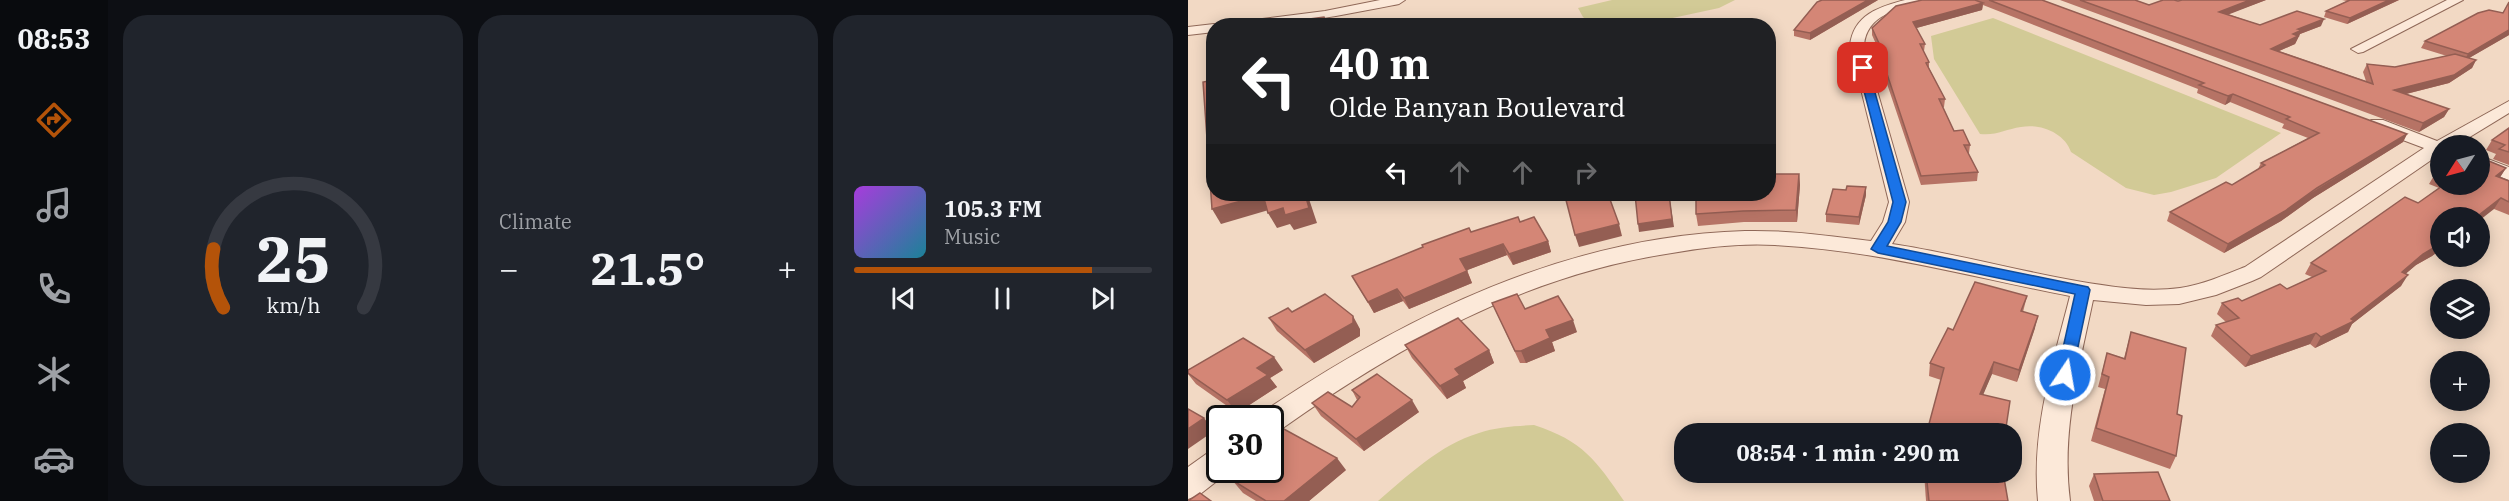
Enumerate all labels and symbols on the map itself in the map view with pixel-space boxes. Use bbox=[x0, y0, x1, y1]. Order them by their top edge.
pin bbox=[1837, 42, 1888, 93]
north arrow bbox=[2430, 135, 2490, 195]
position arrow bbox=[2033, 343, 2097, 407]
speed limit sign: 30 bbox=[1206, 405, 1284, 483]

